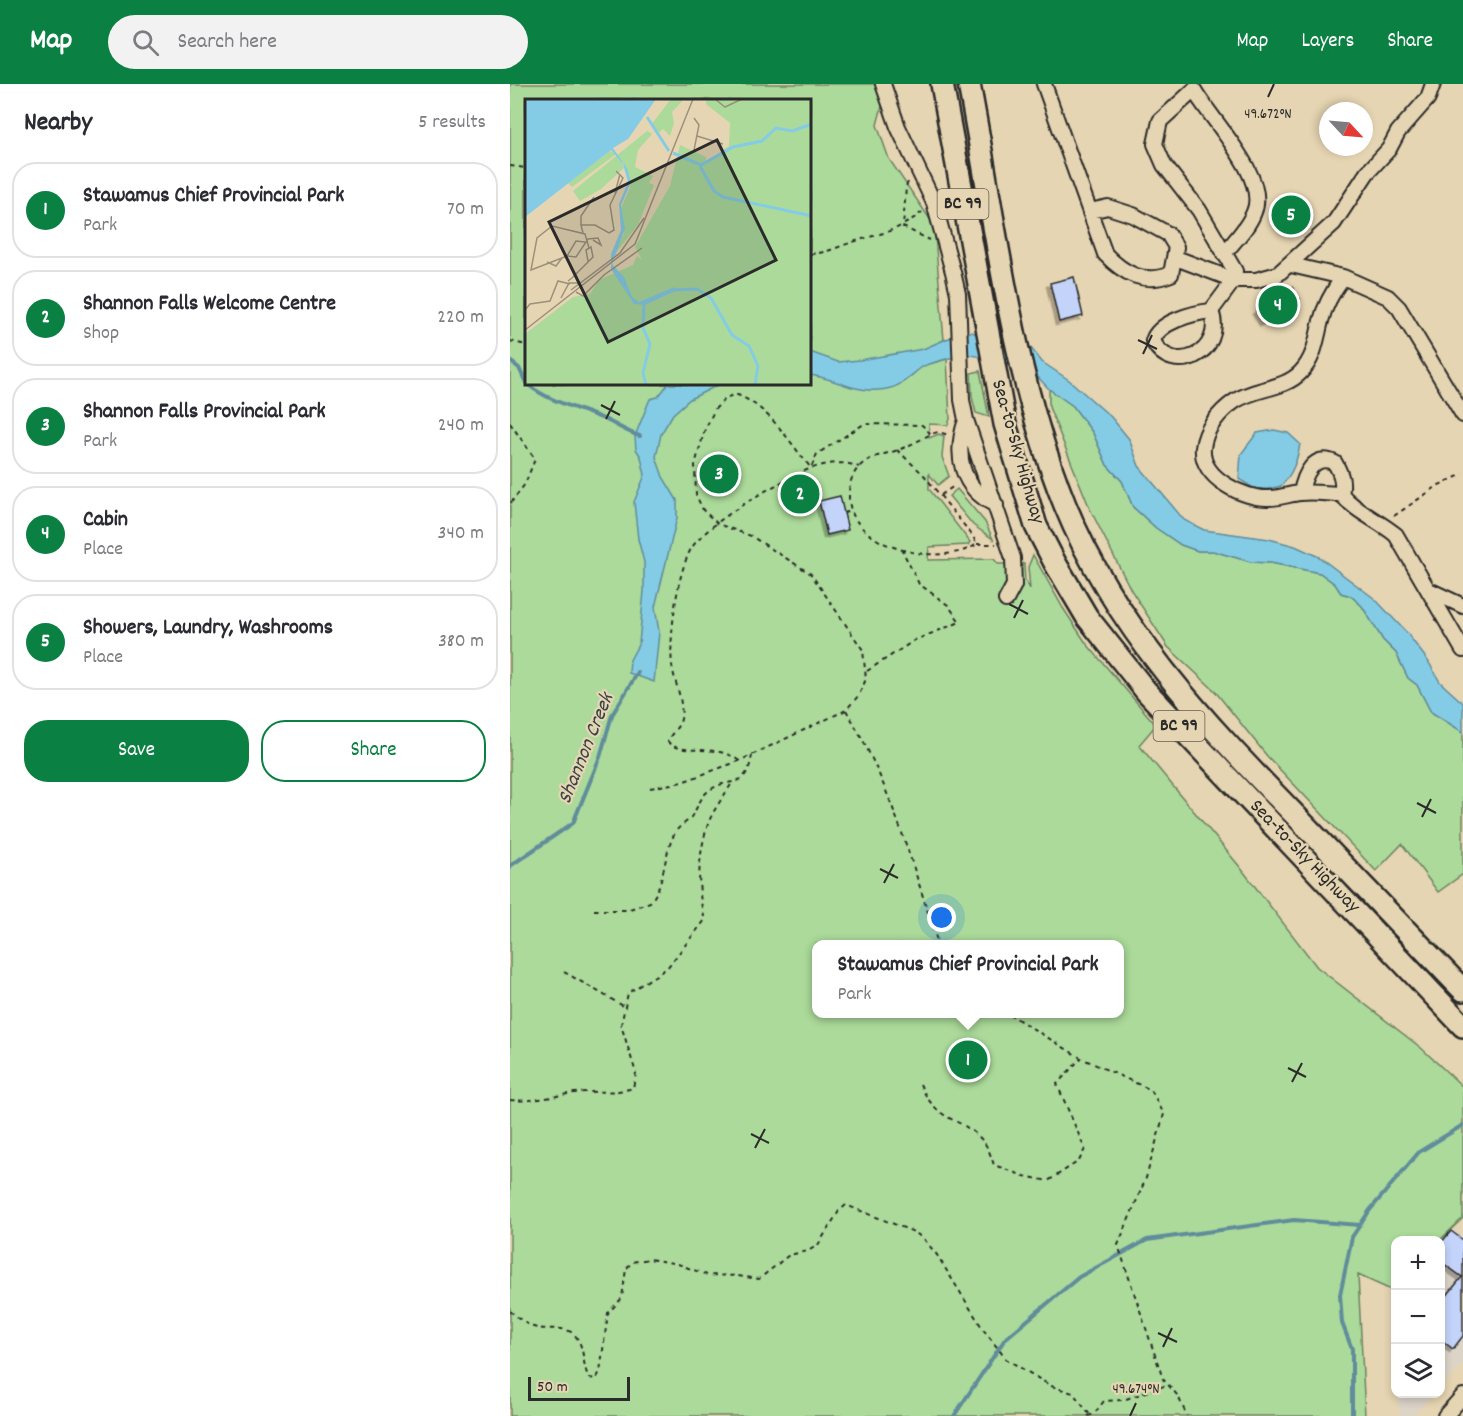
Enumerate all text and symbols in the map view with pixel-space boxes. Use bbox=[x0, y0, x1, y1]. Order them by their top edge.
search box bbox=[108, 15, 528, 69]
text: Map bbox=[30, 22, 72, 62]
icon: search bbox=[129, 26, 162, 59]
text: Search here bbox=[177, 27, 277, 58]
text: Map bbox=[1237, 27, 1268, 57]
text: Layers bbox=[1301, 27, 1354, 57]
text: Share bbox=[1387, 27, 1433, 57]
inset map bbox=[525, 99, 812, 386]
north arrow bbox=[1319, 102, 1373, 156]
text: 49.672°N bbox=[1244, 104, 1292, 126]
text: Nearby bbox=[24, 105, 92, 142]
text: 5 results bbox=[418, 109, 486, 137]
text: Stawamus Chief Provincial Park bbox=[83, 181, 344, 212]
road number: BC 99 bbox=[938, 189, 988, 219]
pin: 5 bbox=[1272, 192, 1310, 238]
text: 1 bbox=[43, 196, 48, 224]
text: 70 m bbox=[447, 196, 484, 224]
text: Park bbox=[83, 212, 117, 240]
pin: 4 bbox=[1258, 282, 1298, 328]
text: Shannon Falls Welcome Centre bbox=[83, 289, 336, 320]
text: 2 bbox=[41, 304, 50, 332]
text: 220 m bbox=[437, 304, 484, 332]
text: Shop bbox=[83, 320, 119, 348]
street label: Sea-to-Sky Highway bbox=[983, 377, 1051, 528]
text: Shannon Falls Provincial Park bbox=[83, 397, 326, 428]
text: 3 bbox=[41, 412, 50, 440]
text: 240 m bbox=[438, 412, 484, 440]
text: Park bbox=[83, 428, 117, 456]
pin: 3 bbox=[700, 452, 738, 496]
pin: 2 bbox=[780, 472, 820, 516]
text: Cabin bbox=[83, 505, 128, 536]
text: 4 bbox=[41, 520, 50, 548]
text: 340 m bbox=[438, 520, 484, 548]
text: Place bbox=[83, 536, 123, 564]
text: Showers, Laundry, Washrooms bbox=[83, 613, 333, 644]
text: 5 bbox=[41, 628, 50, 656]
text: 380 m bbox=[438, 628, 484, 656]
text: Place bbox=[83, 644, 123, 672]
water label: Shannon Creek bbox=[551, 687, 624, 809]
road number: BC 99 bbox=[1154, 711, 1204, 741]
button: Save bbox=[24, 720, 249, 782]
button: Share bbox=[261, 720, 486, 782]
street label: Sea-to-Sky Highway bbox=[1242, 794, 1366, 921]
your location bbox=[927, 903, 956, 932]
popup bbox=[812, 940, 1124, 1018]
text: Stawamus Chief Provincial Park bbox=[837, 950, 1099, 981]
text: Park bbox=[837, 981, 871, 1009]
pin: 1 bbox=[948, 1038, 988, 1082]
map controls bbox=[1391, 1236, 1445, 1398]
button: + bbox=[1391, 1236, 1445, 1290]
button: − bbox=[1391, 1290, 1445, 1344]
button: layers bbox=[1391, 1344, 1445, 1398]
scale bar bbox=[528, 1374, 630, 1402]
text: 50 m bbox=[537, 1376, 568, 1399]
text: 49.674°N bbox=[1112, 1379, 1160, 1401]

